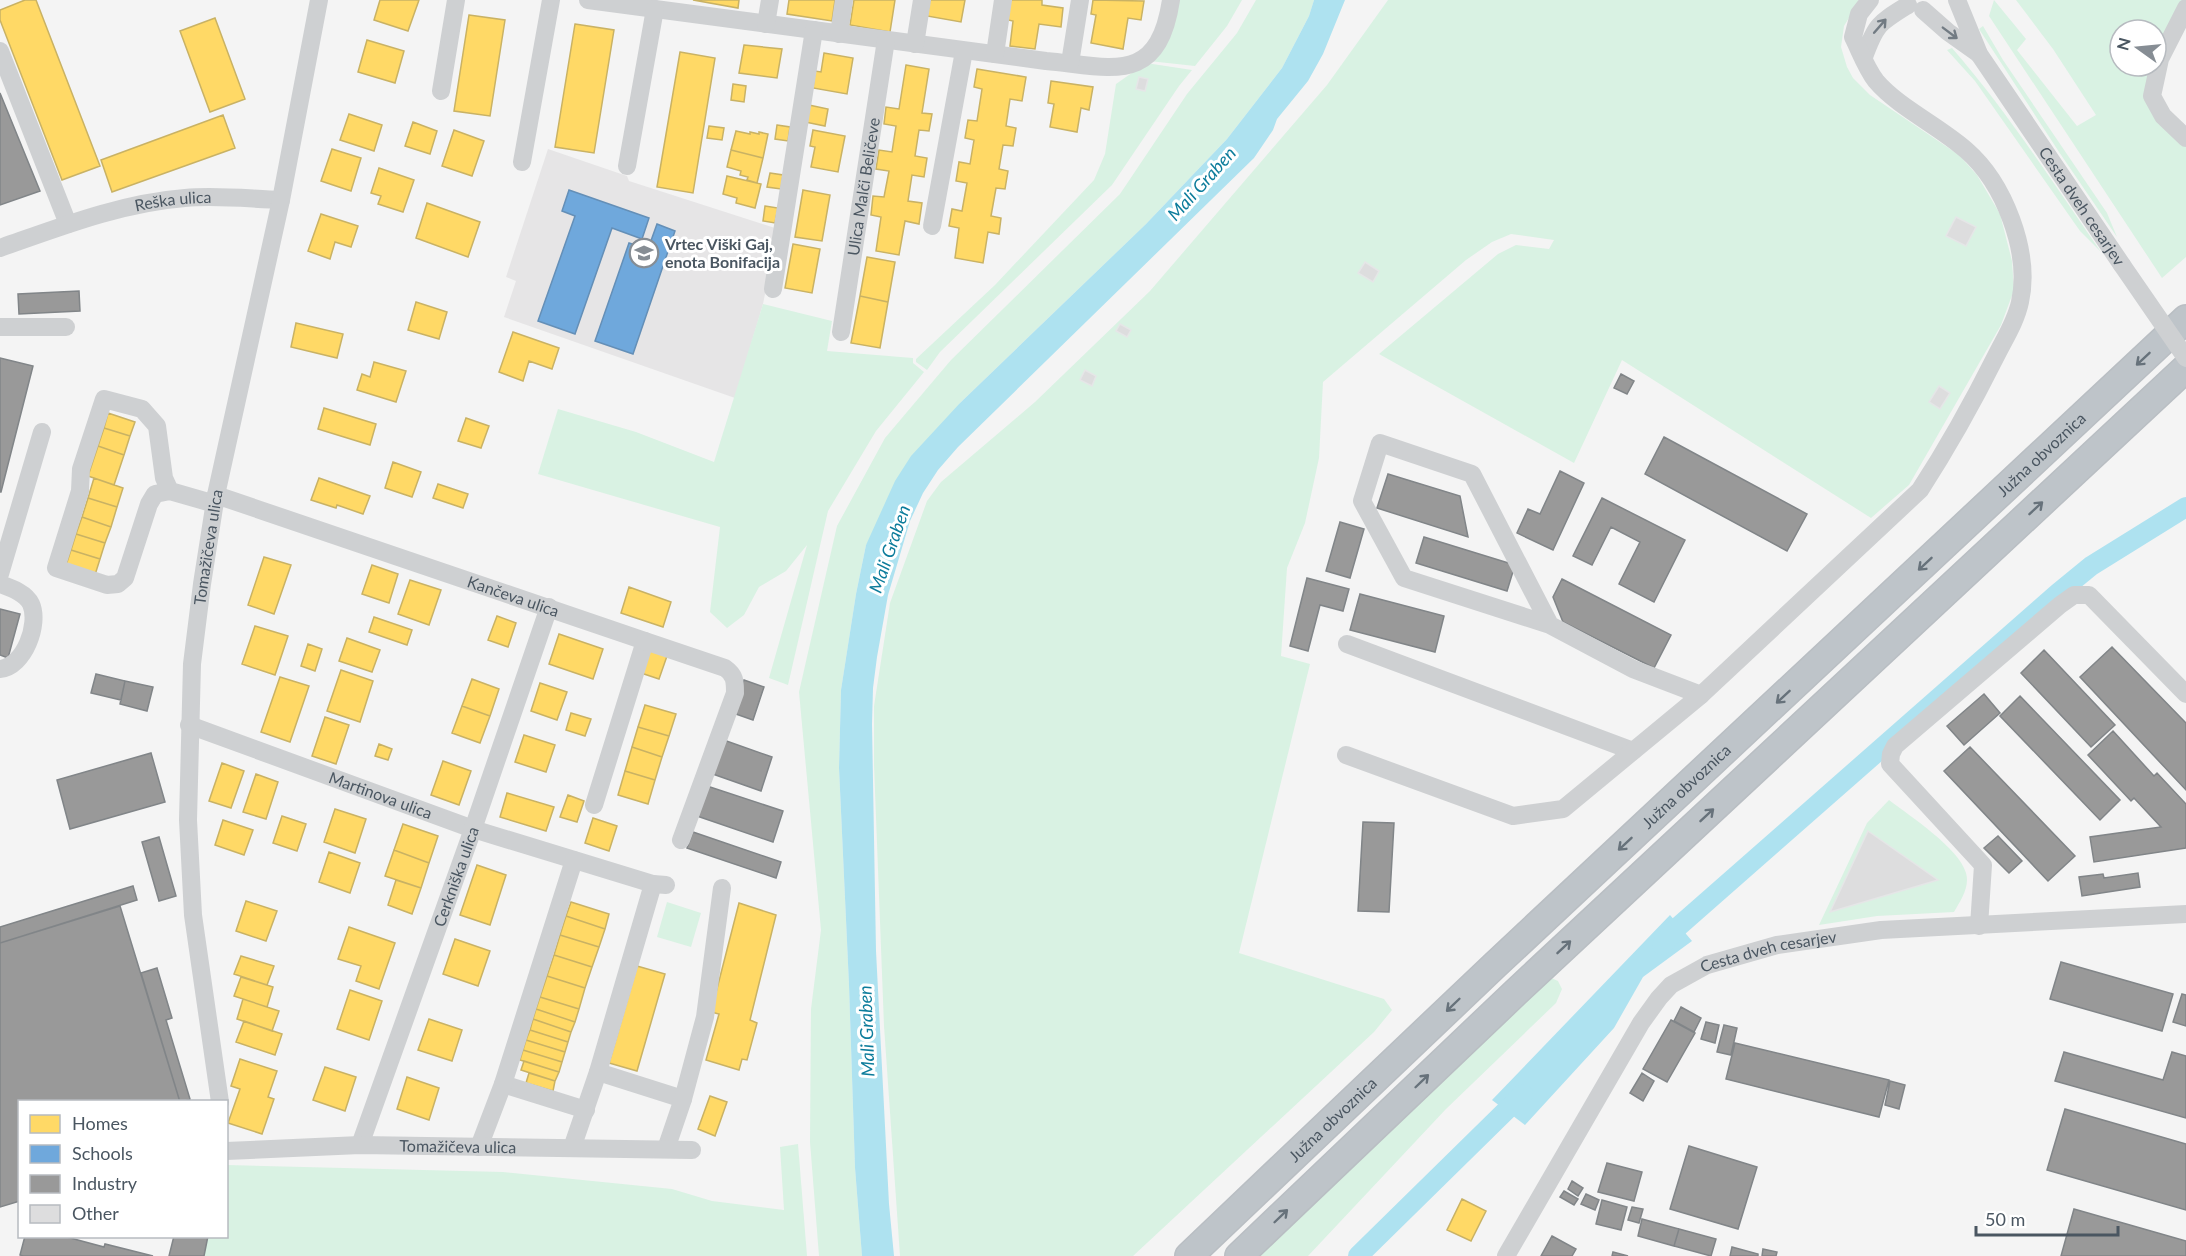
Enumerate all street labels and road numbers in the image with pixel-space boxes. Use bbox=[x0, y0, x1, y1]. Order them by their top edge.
street label: Ulica Malči Beličeve bbox=[843, 116, 883, 257]
street label: Cesta dveh cesarjev bbox=[2036, 143, 2130, 269]
street label: Reška ulica bbox=[133, 187, 211, 214]
street label: Južna obvoznica bbox=[1993, 408, 2089, 500]
street label: Tomažičeva ulica bbox=[189, 487, 226, 606]
street label: Kančeva ulica bbox=[465, 571, 562, 620]
street label: Južna obvoznica bbox=[1638, 740, 1734, 832]
street label: Martinova ulica bbox=[327, 767, 435, 822]
street label: Cerkniška ulica bbox=[429, 824, 482, 929]
street label: Cesta dveh cesarjev bbox=[1696, 926, 1838, 976]
street label: Južna obvoznica bbox=[1284, 1073, 1380, 1165]
street label: Tomažičeva ulica bbox=[399, 1136, 516, 1156]

